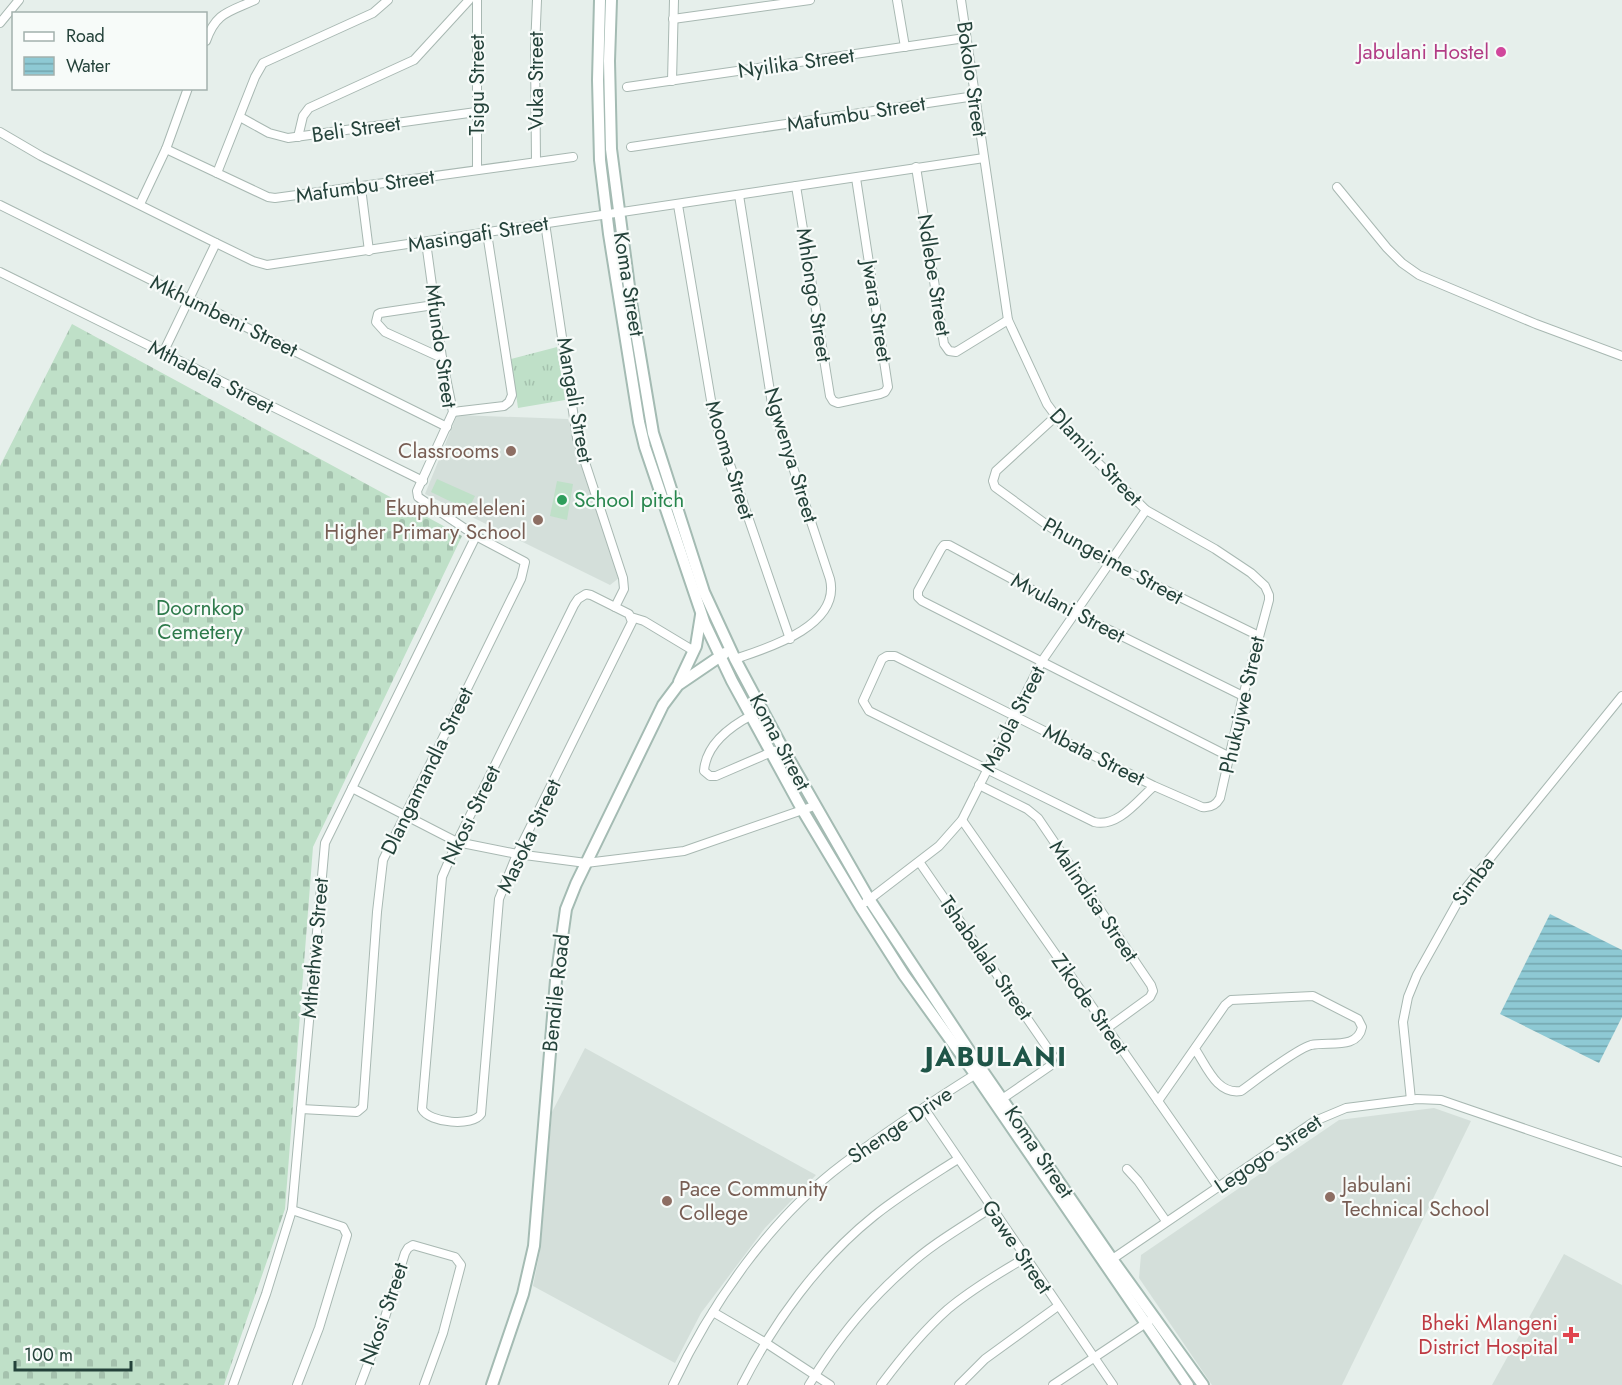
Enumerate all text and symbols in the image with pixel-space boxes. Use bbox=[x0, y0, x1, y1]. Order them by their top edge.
legend bbox=[12, 12, 207, 90]
street label: Bokolo Street bbox=[949, 19, 995, 139]
text: Road bbox=[66, 23, 105, 49]
street label: Vuka Street bbox=[521, 31, 551, 131]
street label: Tsigu Street bbox=[462, 35, 492, 136]
place label: Jabulani Hostel bbox=[1355, 37, 1489, 67]
street label: Nyilika Street bbox=[736, 40, 856, 86]
marker: Jabulani Hostel bbox=[1494, 45, 1508, 59]
text: Water bbox=[66, 53, 111, 79]
street label: Mafumbu Street bbox=[785, 88, 927, 140]
street label: Beli Street bbox=[310, 108, 402, 150]
street label: Mafumbu Street bbox=[294, 161, 436, 211]
street label: Masingafi Street bbox=[406, 208, 550, 260]
street label: Ndlebe Street bbox=[910, 212, 958, 338]
street label: Mhlongo Street bbox=[789, 226, 839, 364]
street label: Koma Street bbox=[606, 230, 652, 338]
street label: Jwara Street bbox=[854, 255, 900, 364]
street label: Mkhumbeni Street bbox=[145, 267, 303, 365]
street label: Mfundo Street bbox=[417, 282, 465, 410]
street label: Mthabela Street bbox=[143, 332, 279, 422]
street label: Mangali Street bbox=[549, 335, 601, 465]
street label: Ngwenya Street bbox=[756, 384, 826, 526]
street label: Mooma Street bbox=[698, 397, 762, 523]
street label: Dlamini Street bbox=[1043, 401, 1149, 513]
place label: Classrooms bbox=[398, 436, 499, 466]
marker: Classrooms bbox=[504, 444, 518, 458]
place label: School pitch bbox=[574, 485, 684, 515]
place label: Ekuphumeleleni Higher Primary School bbox=[324, 493, 526, 547]
marker: School pitch bbox=[555, 493, 569, 507]
street label: Phungeime Street bbox=[1037, 510, 1189, 612]
marker: Ekuphumeleleni Higher Primary School bbox=[531, 513, 545, 527]
street label: Mvulani Street bbox=[1006, 565, 1130, 651]
park label: Doornkop Cemetery bbox=[156, 593, 244, 647]
street label: Phukujwe Street bbox=[1212, 633, 1272, 777]
street label: Majola Street bbox=[973, 661, 1053, 777]
street label: Dlangamandla Street bbox=[373, 682, 481, 860]
street label: Koma Street bbox=[742, 688, 818, 796]
street label: Mbata Street bbox=[1038, 717, 1150, 793]
street label: Nkosi Street bbox=[434, 760, 508, 870]
street label: Masoka Street bbox=[489, 774, 569, 898]
street label: Malindisa Street bbox=[1042, 834, 1146, 968]
street label: Simba bbox=[1445, 850, 1501, 912]
street label: Mthethwa Street bbox=[294, 877, 336, 1019]
street label: Tshabalala Street bbox=[932, 890, 1040, 1026]
street label: Bendile Road bbox=[535, 933, 577, 1053]
street label: Zikode Street bbox=[1044, 948, 1136, 1060]
district label: JABULANI bbox=[920, 1037, 1067, 1076]
street label: Shenge Drive bbox=[842, 1079, 958, 1171]
street label: Koma Street bbox=[997, 1100, 1081, 1204]
street label: Legogo Street bbox=[1208, 1107, 1328, 1201]
place label: Jabulani Technical School bbox=[1339, 1170, 1490, 1224]
place label: Pace Community College bbox=[679, 1174, 828, 1228]
marker: Jabulani Technical School bbox=[1323, 1190, 1337, 1204]
marker: Pace Community College bbox=[660, 1194, 674, 1208]
street label: Gawe Street bbox=[975, 1194, 1059, 1300]
street label: Nkosi Street bbox=[352, 1259, 416, 1369]
place label: Bheki Mlangeni District Hospital bbox=[1418, 1308, 1558, 1362]
marker: Bheki Mlangeni District Hospital bbox=[1562, 1326, 1580, 1344]
scale bar bbox=[15, 1334, 130, 1372]
text: 100 m bbox=[24, 1342, 73, 1368]

